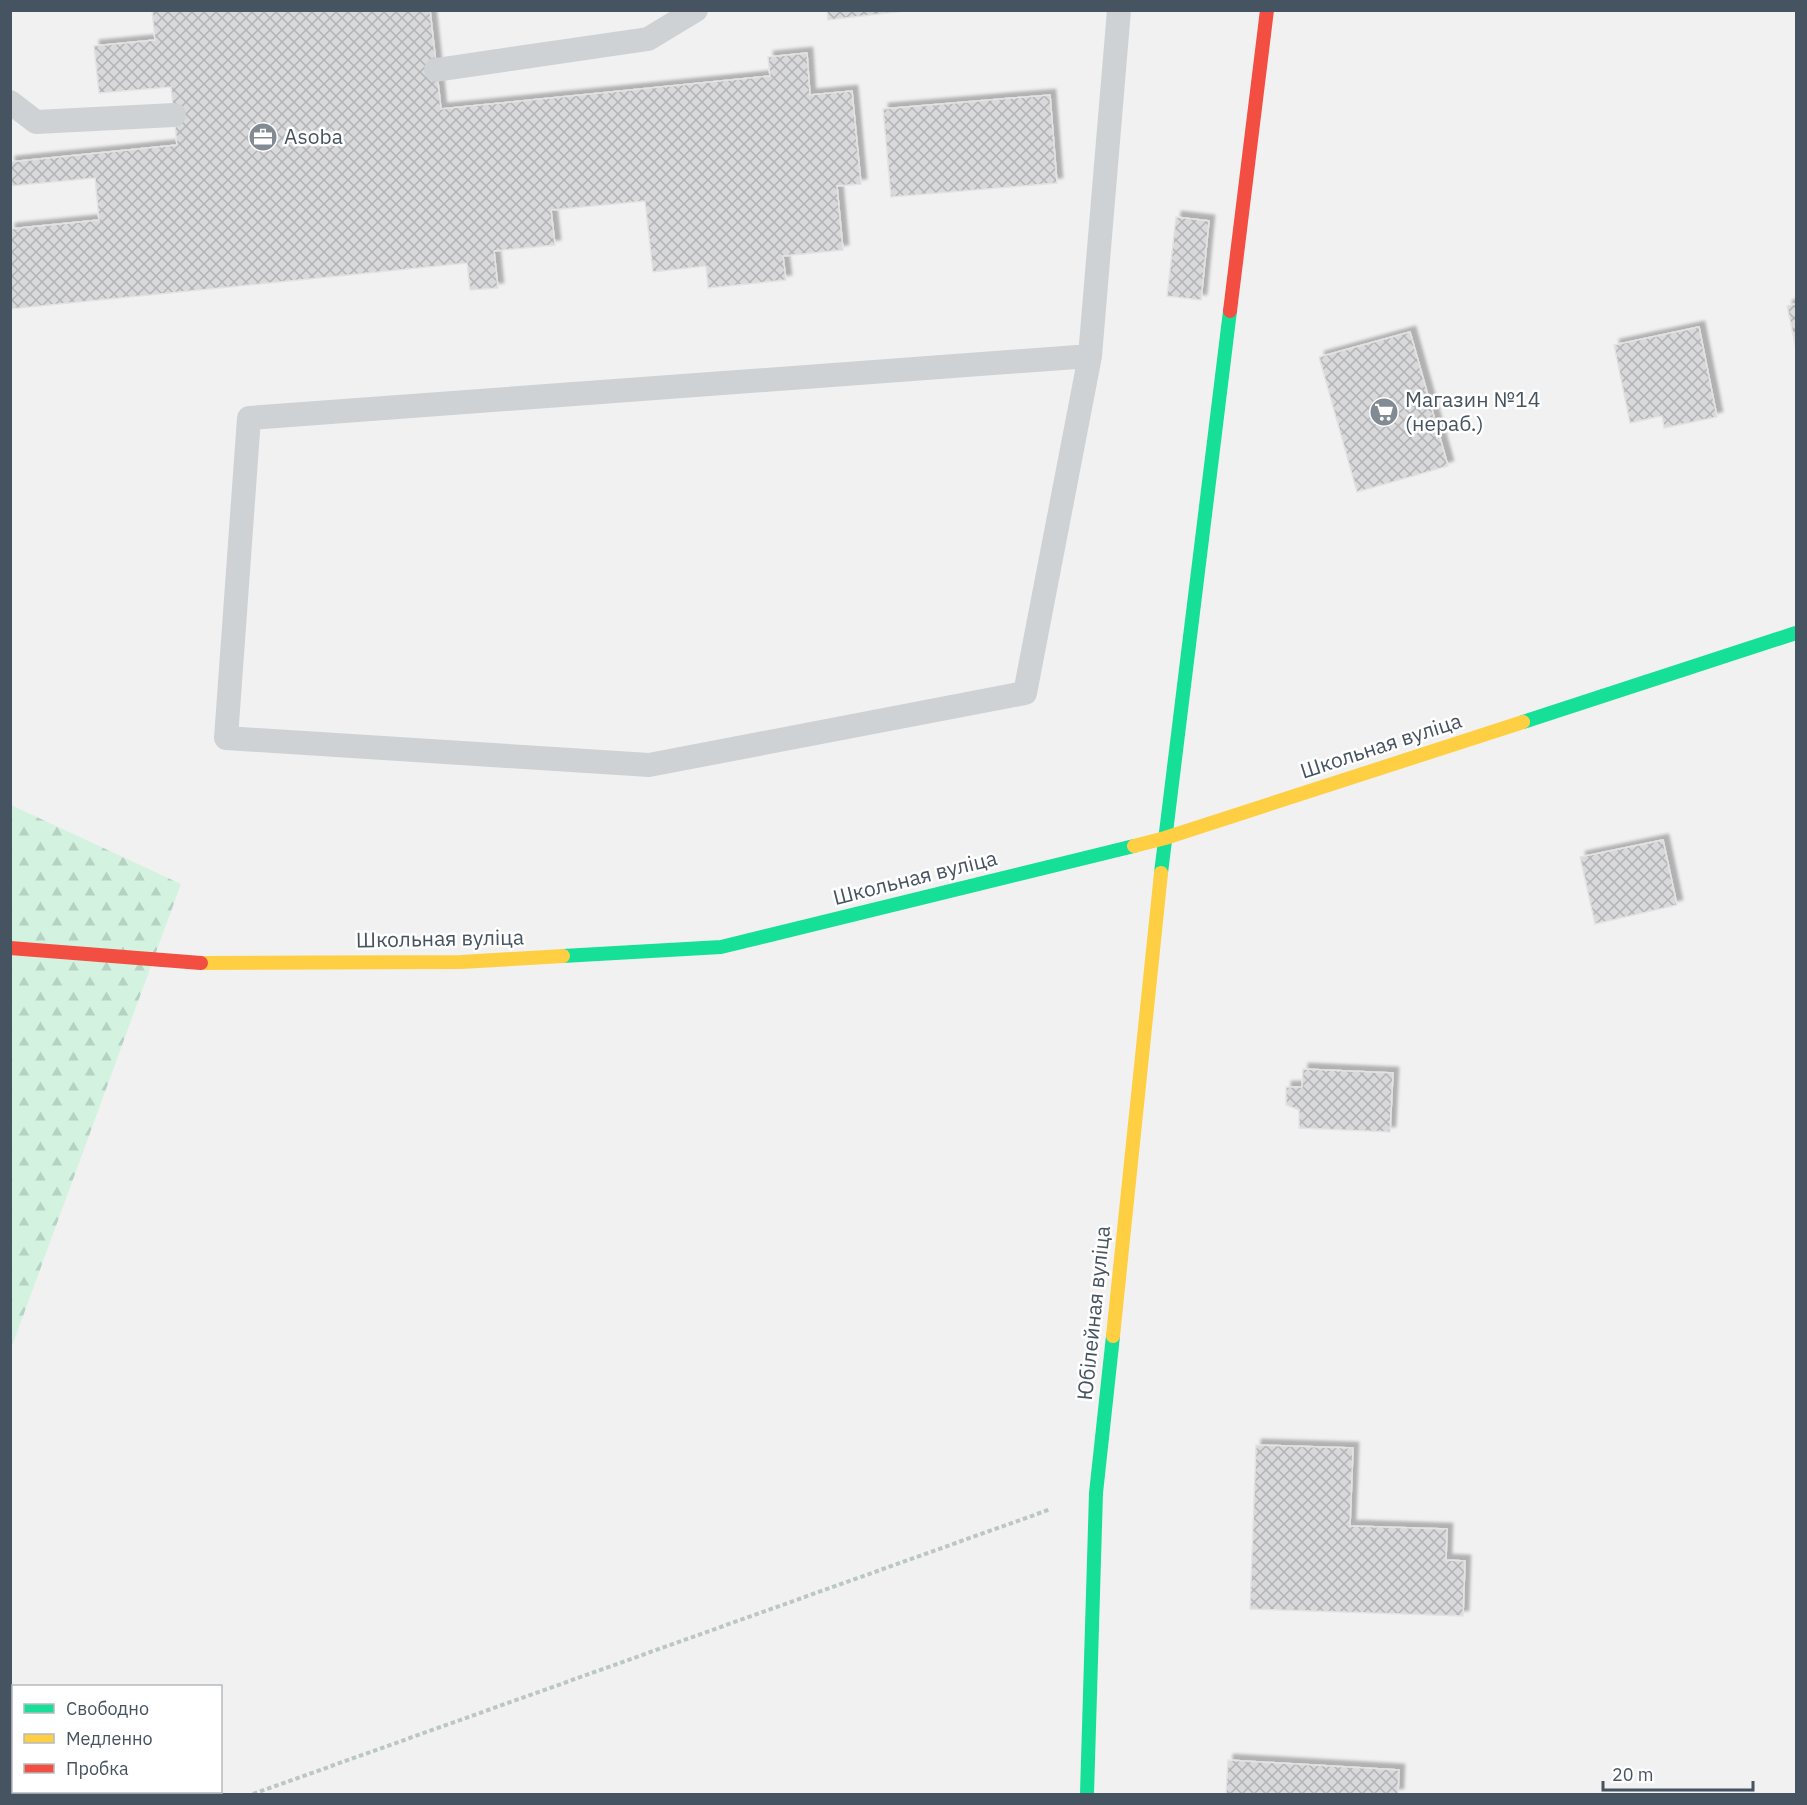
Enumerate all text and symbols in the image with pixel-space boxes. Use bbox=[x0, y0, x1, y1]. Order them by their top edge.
office icon: Asoba bbox=[247, 121, 279, 153]
place label: Asoba bbox=[284, 122, 343, 150]
place label: Магазин №14 (нераб.) bbox=[1405, 385, 1540, 437]
supermarket icon: Магазин №14 (нераб.) bbox=[1368, 396, 1400, 428]
street label: Школьная вуліца bbox=[1296, 706, 1465, 784]
street label: Школьная вуліца bbox=[830, 843, 1000, 911]
street label: Школьная вуліца bbox=[356, 923, 524, 953]
street label: Юбілейная вуліца bbox=[1070, 1224, 1116, 1402]
legend bbox=[12, 1685, 222, 1793]
text: Свободно bbox=[66, 1697, 149, 1720]
text: Медленно bbox=[66, 1727, 153, 1750]
scale bar bbox=[1603, 1754, 1753, 1792]
text: Пробка bbox=[66, 1757, 129, 1780]
text: 20 m bbox=[1612, 1763, 1654, 1786]

